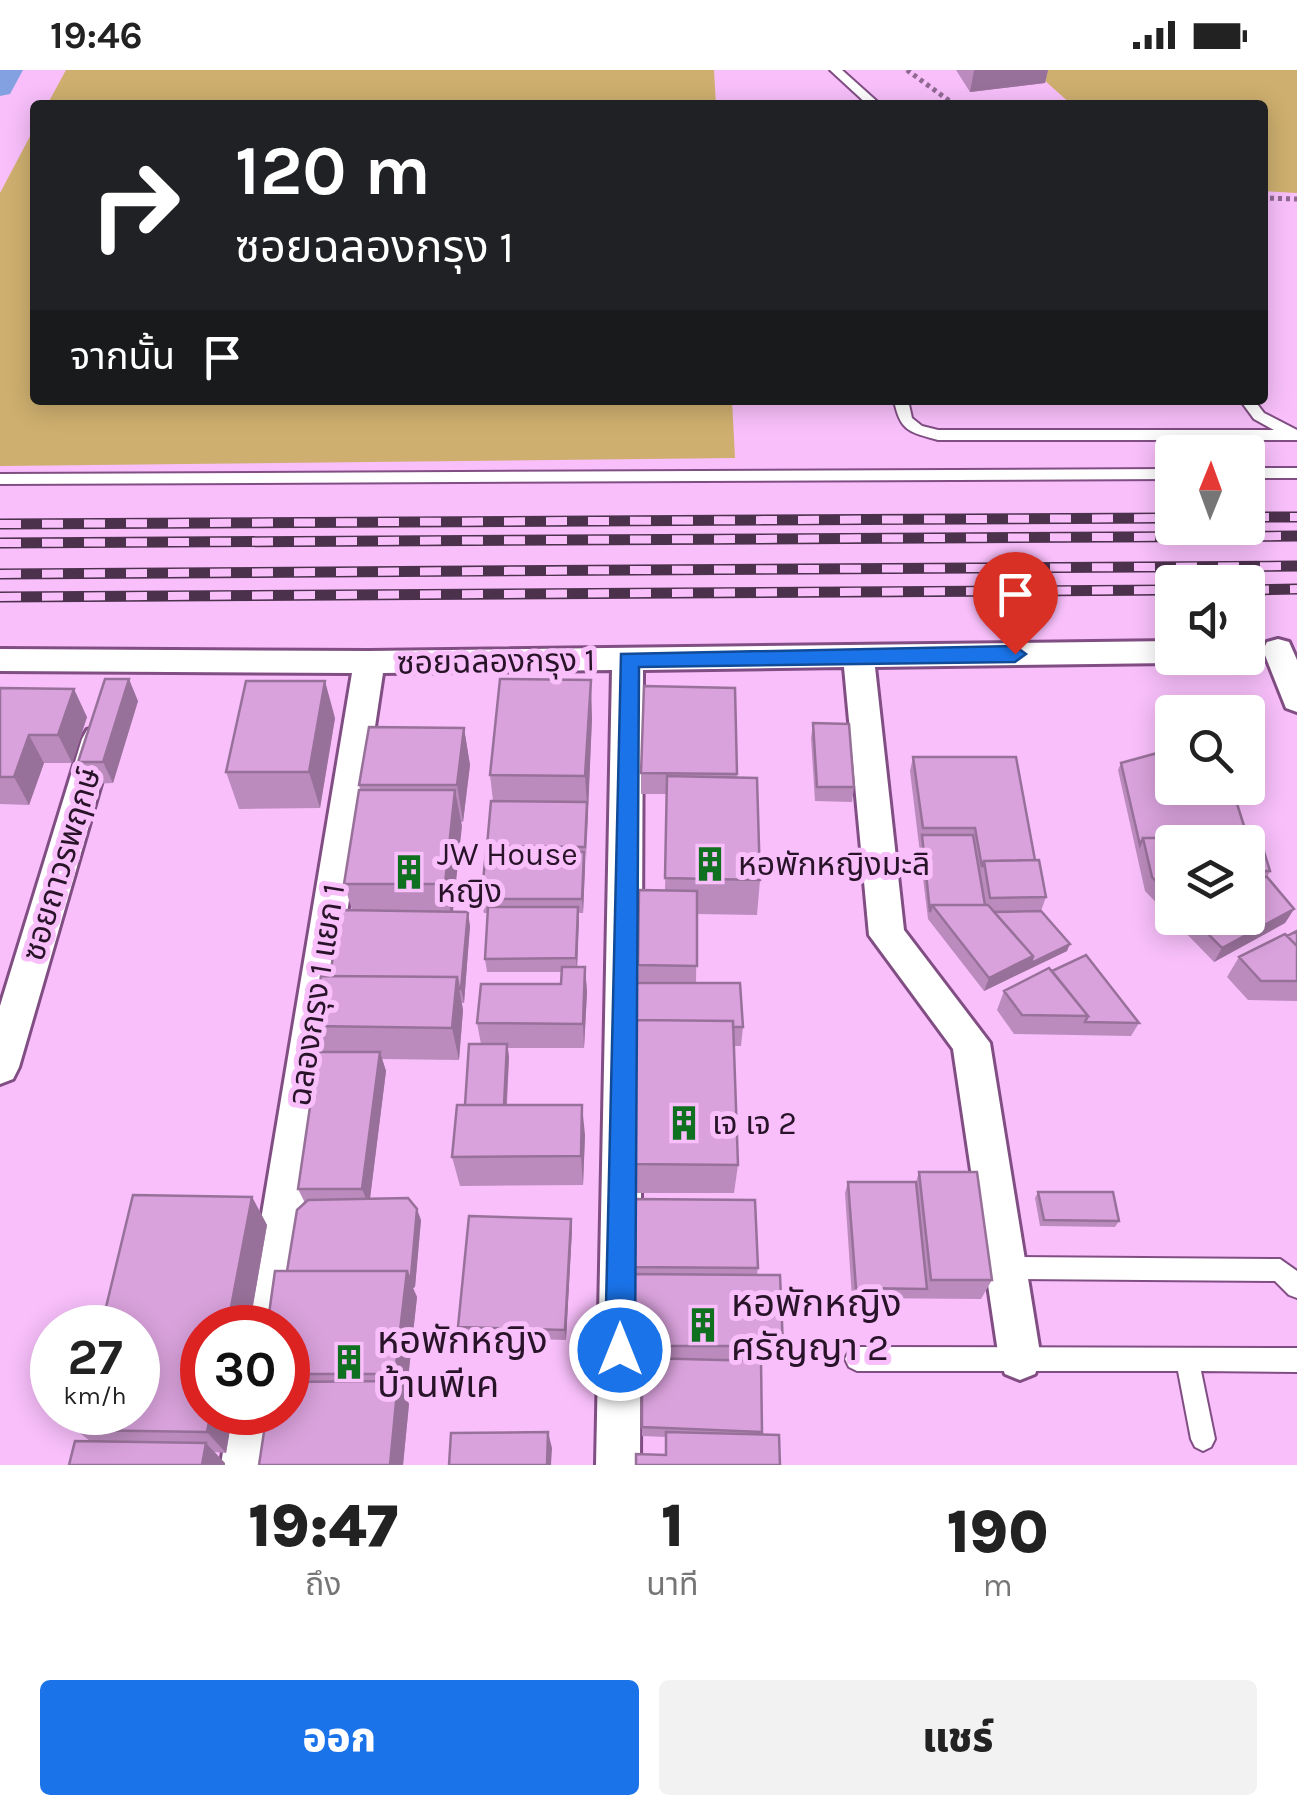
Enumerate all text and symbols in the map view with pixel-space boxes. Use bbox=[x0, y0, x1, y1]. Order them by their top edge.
text: 19:46 bbox=[50, 13, 143, 58]
text: 120 m bbox=[235, 130, 431, 212]
icon: right bbox=[70, 140, 200, 270]
text: ซอยฉลองกรุง 1 bbox=[235, 221, 514, 273]
icon: arrive bbox=[195, 330, 250, 385]
text: จากนั้น bbox=[70, 334, 175, 379]
north arrow bbox=[1155, 435, 1265, 545]
map controls bbox=[1155, 435, 1265, 935]
pin bbox=[973, 552, 1058, 655]
button: sound bbox=[1155, 565, 1265, 675]
icon: arrive bbox=[988, 567, 1043, 622]
street label: ซอยฉลองกรุง 1 bbox=[396, 641, 596, 682]
button: search bbox=[1155, 695, 1265, 805]
street label: ซอยถาวรพฤกษ์ bbox=[15, 763, 108, 965]
button: layers bbox=[1155, 825, 1265, 935]
place label: JW House หญิง bbox=[437, 836, 578, 910]
building icon: หอพักหญิงมะลิ bbox=[691, 845, 729, 883]
place label: หอพักหญิงมะลิ bbox=[738, 846, 930, 883]
building icon: JW House หญิง bbox=[390, 853, 428, 891]
street label: ฉลองกรุง 1 แยก 1 bbox=[281, 881, 352, 1109]
building icon: เจ เจ 2 bbox=[665, 1104, 703, 1142]
place label: เจ เจ 2 bbox=[712, 1105, 797, 1142]
place label: หอพักหญิง ศรัญญา 2 bbox=[731, 1281, 902, 1370]
position arrow bbox=[568, 1298, 672, 1402]
speed limit sign: 30 bbox=[180, 1305, 310, 1435]
building icon: หอพักหญิง ศรัญญา 2 bbox=[684, 1306, 722, 1344]
place label: หอพักหญิง บ้านพีเค bbox=[377, 1318, 548, 1407]
text: 27 bbox=[67, 1328, 123, 1387]
building icon: หอพักหญิง บ้านพีเค bbox=[330, 1343, 368, 1381]
text: km/h bbox=[63, 1381, 127, 1410]
text: 19:47 bbox=[248, 1491, 398, 1561]
text: 1 bbox=[661, 1491, 684, 1561]
text: 190 bbox=[947, 1497, 1049, 1567]
text: ถึง bbox=[305, 1566, 341, 1603]
text: นาที bbox=[646, 1566, 698, 1603]
text: m bbox=[983, 1567, 1013, 1604]
button: ออก bbox=[40, 1680, 639, 1795]
button: แชร์ bbox=[659, 1680, 1257, 1795]

